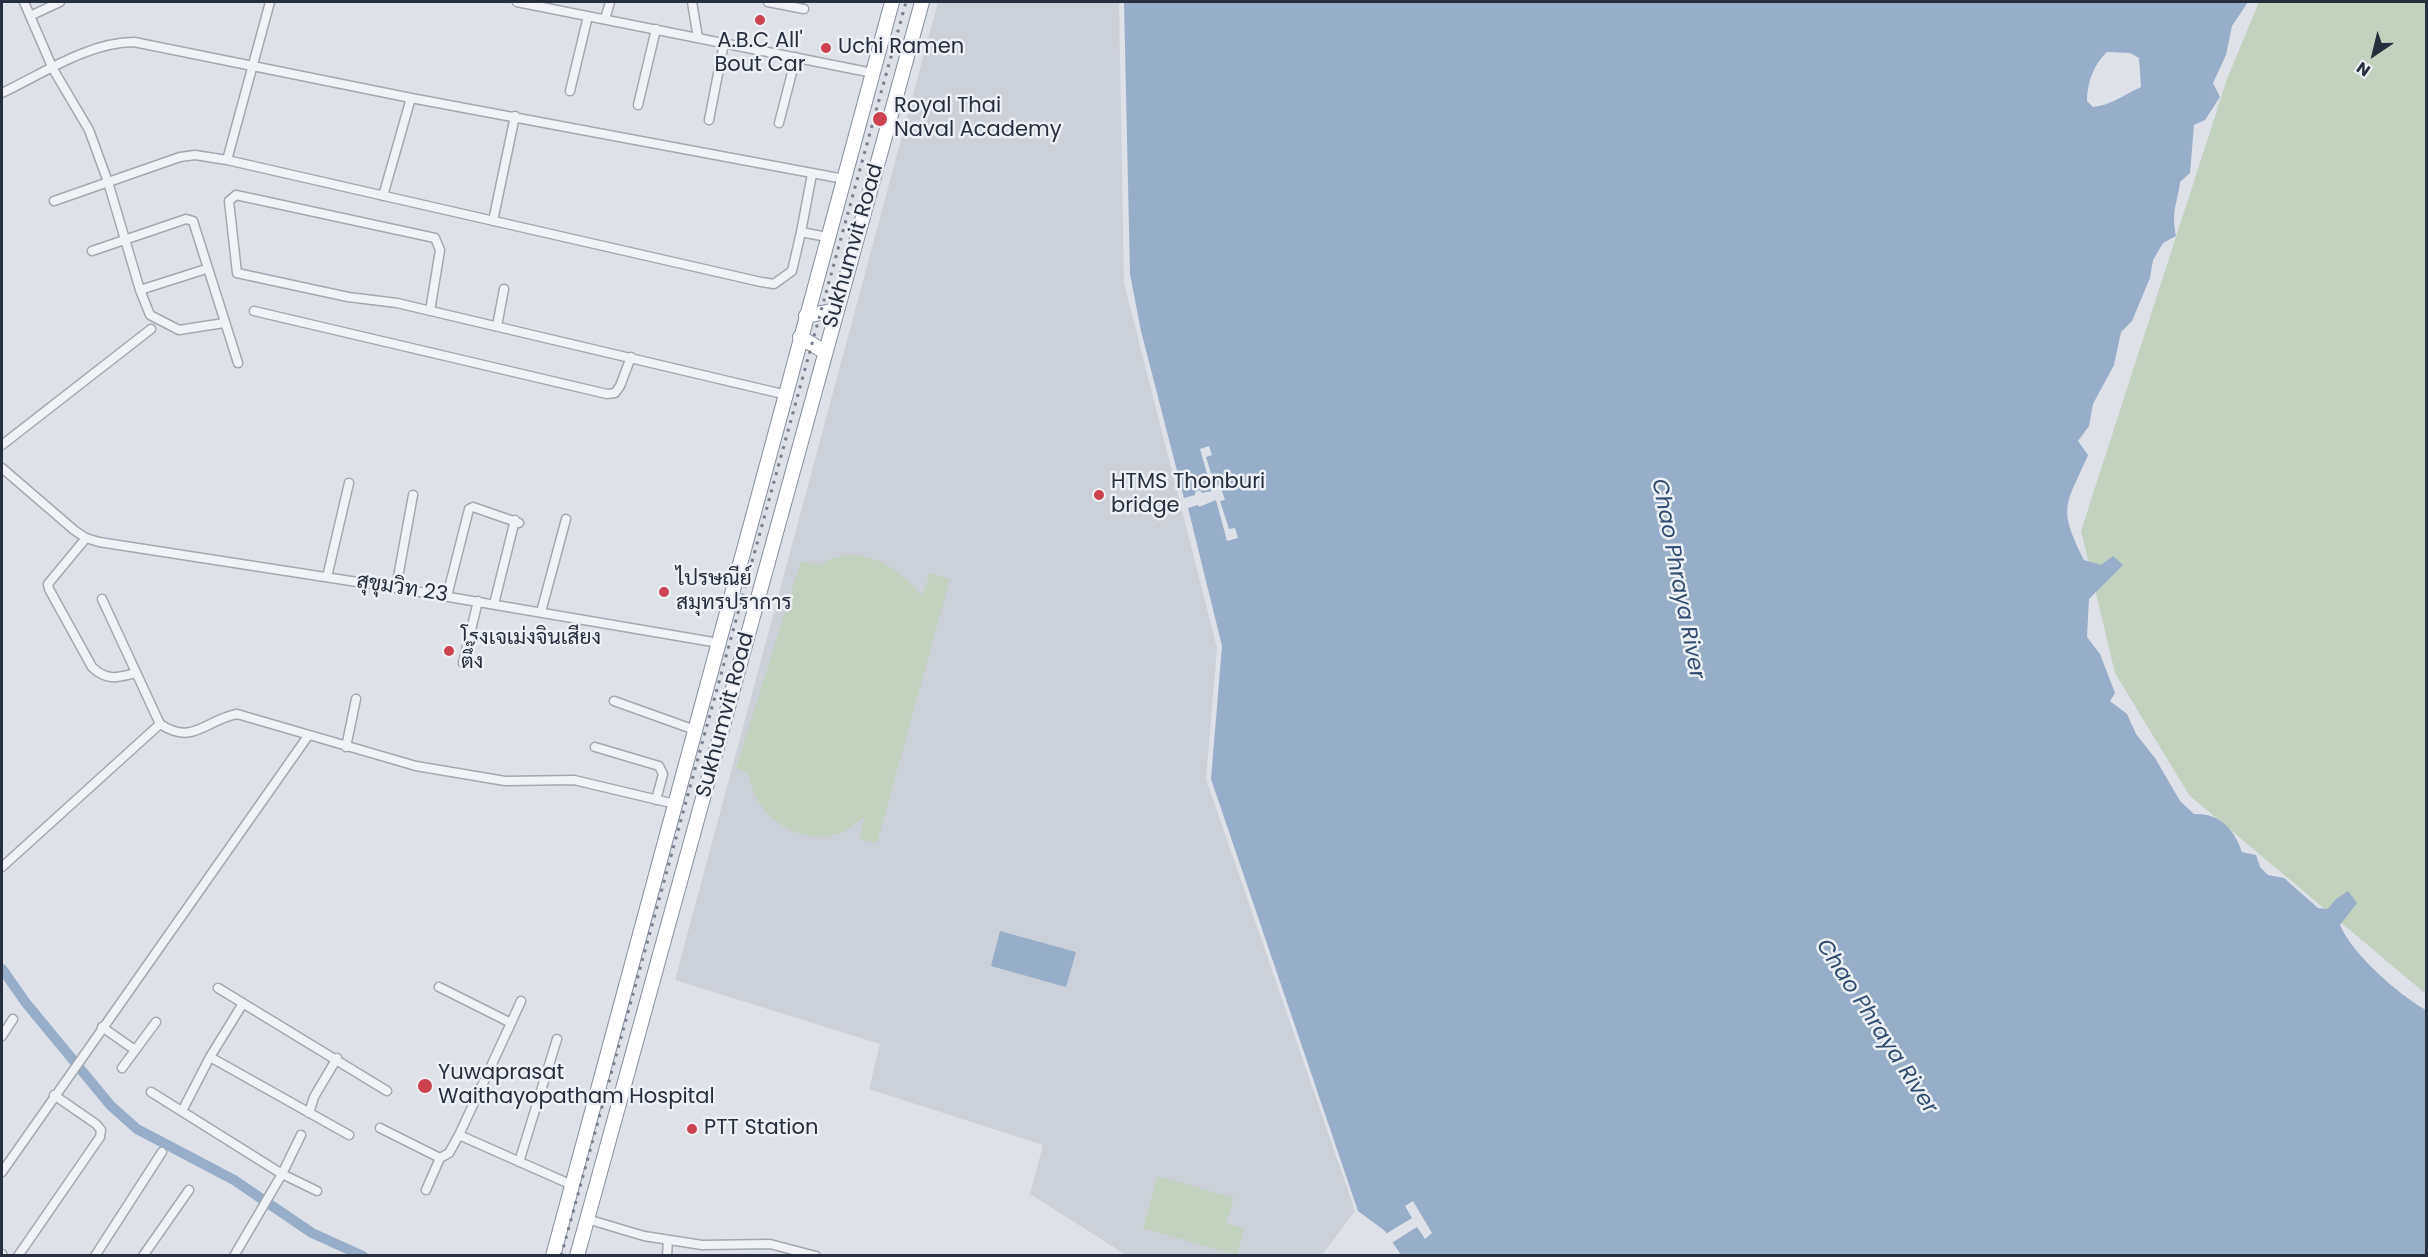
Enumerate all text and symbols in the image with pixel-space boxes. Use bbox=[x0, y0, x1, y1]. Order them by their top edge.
marker: A.B.C All' Bout Car bbox=[753, 13, 767, 27]
north arrow bbox=[2344, 24, 2404, 84]
place label: A.B.C All' Bout Car bbox=[714, 29, 806, 79]
place label: Uchi Ramen bbox=[838, 35, 964, 61]
marker: Uchi Ramen bbox=[819, 41, 833, 55]
text: N bbox=[2352, 56, 2375, 82]
place label: Royal Thai Naval Academy bbox=[894, 94, 1061, 144]
marker: Royal Thai Naval Academy bbox=[871, 110, 889, 128]
street label: Sukhumvit Road bbox=[818, 161, 890, 331]
place label: HTMS Thonburi bridge bbox=[1111, 470, 1265, 520]
water label: Chao Phraya River bbox=[1645, 477, 1709, 681]
marker: HTMS Thonburi bridge bbox=[1092, 488, 1106, 502]
place label: ไปรษณีย์ สมุทรปราการ bbox=[676, 567, 792, 617]
street label: สุขุมวิท 23 bbox=[355, 569, 449, 609]
marker: ไปรษณีย์ สมุทรปราการ bbox=[657, 585, 671, 599]
place label: โรงเจเม่งจินเสียง ตึ๊ง bbox=[461, 626, 601, 676]
street label: Sukhumvit Road bbox=[692, 630, 760, 800]
marker: โรงเจเม่งจินเสียง ตึ๊ง bbox=[442, 644, 456, 658]
water label: Chao Phraya River bbox=[1810, 935, 1942, 1119]
place label: Yuwaprasat Waithayopatham Hospital bbox=[438, 1061, 715, 1111]
marker: Yuwaprasat Waithayopatham Hospital bbox=[416, 1077, 434, 1095]
place label: PTT Station bbox=[704, 1116, 818, 1142]
marker: PTT Station bbox=[685, 1122, 699, 1136]

